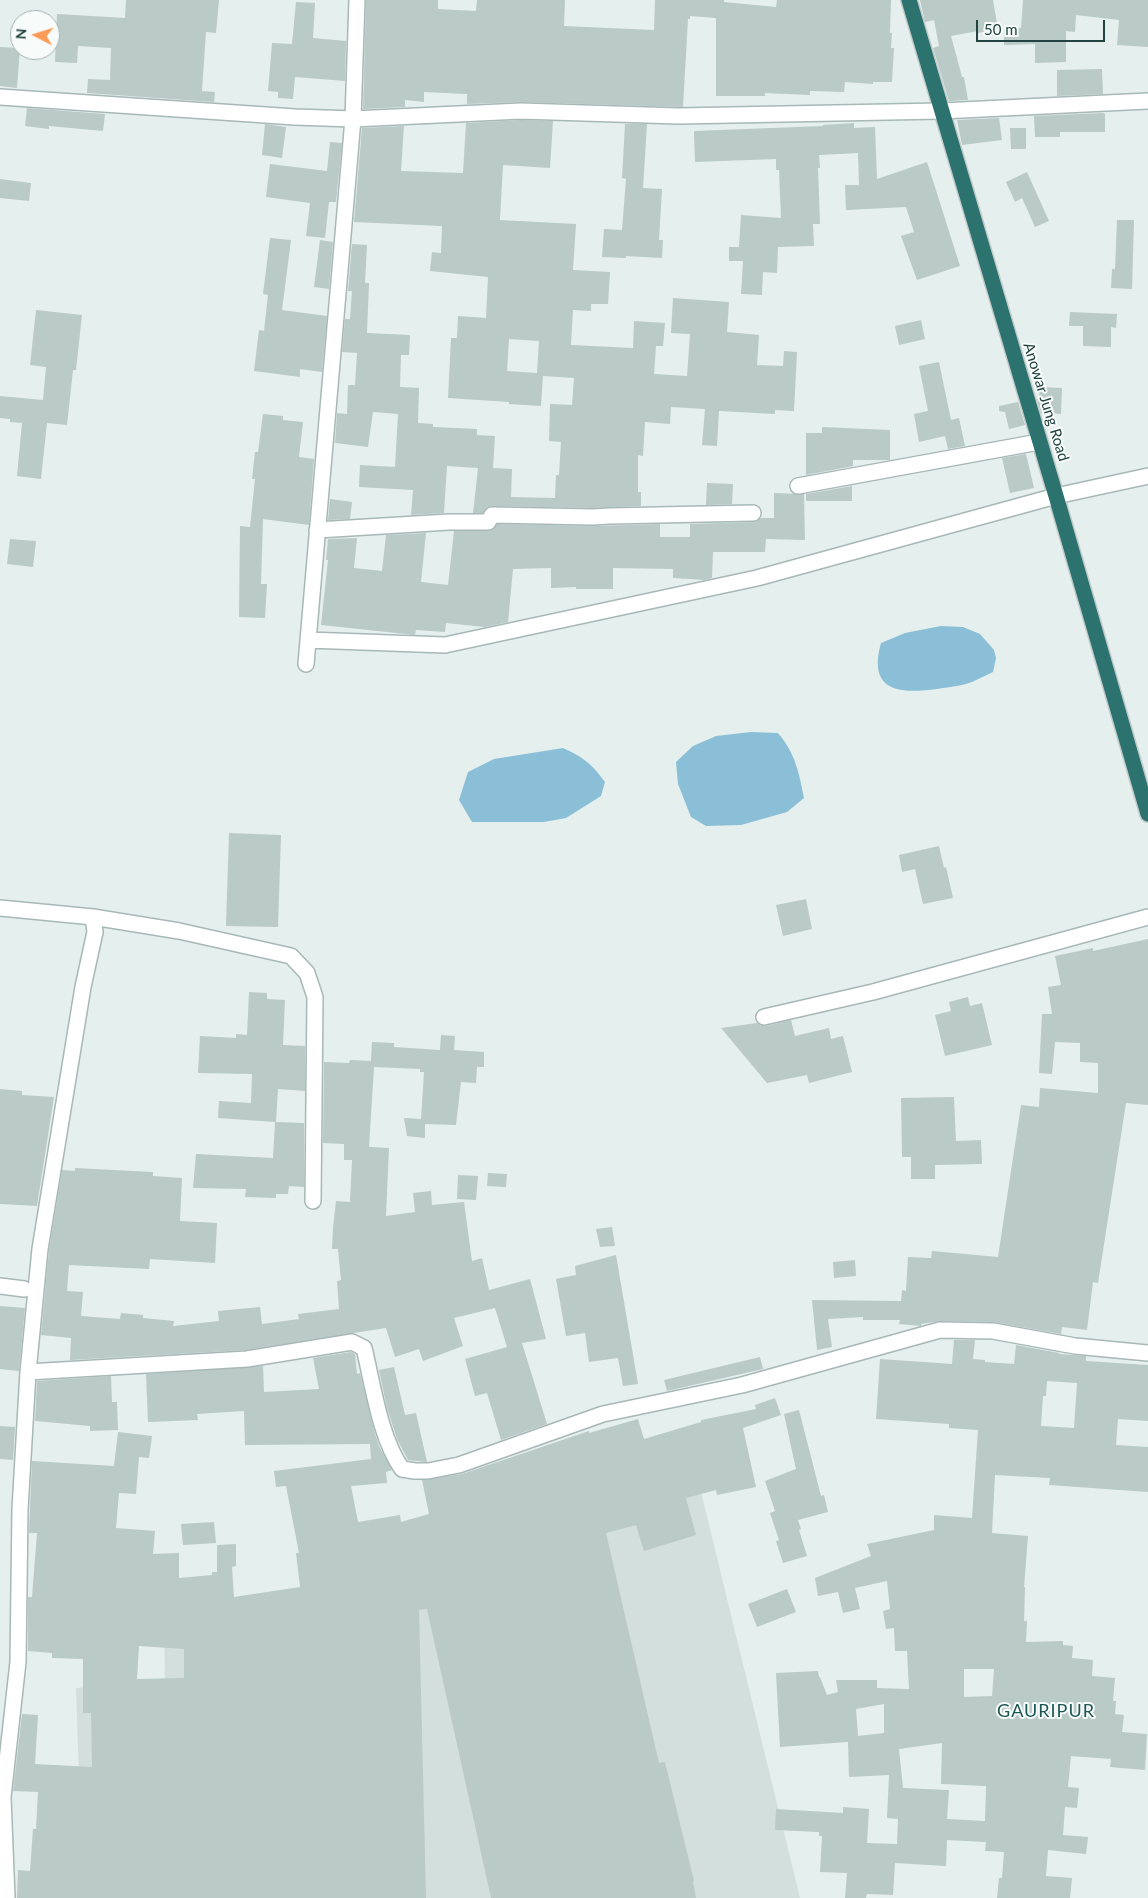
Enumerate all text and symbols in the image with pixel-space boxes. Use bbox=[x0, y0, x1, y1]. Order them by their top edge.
north arrow bbox=[10, 10, 60, 60]
scale bar bbox=[978, 10, 1107, 42]
text: 50 m bbox=[984, 20, 1018, 38]
text: N bbox=[12, 28, 29, 40]
street label: Anowar Jung Road bbox=[1019, 341, 1073, 463]
district label: GAURIPUR bbox=[996, 1700, 1096, 1722]

